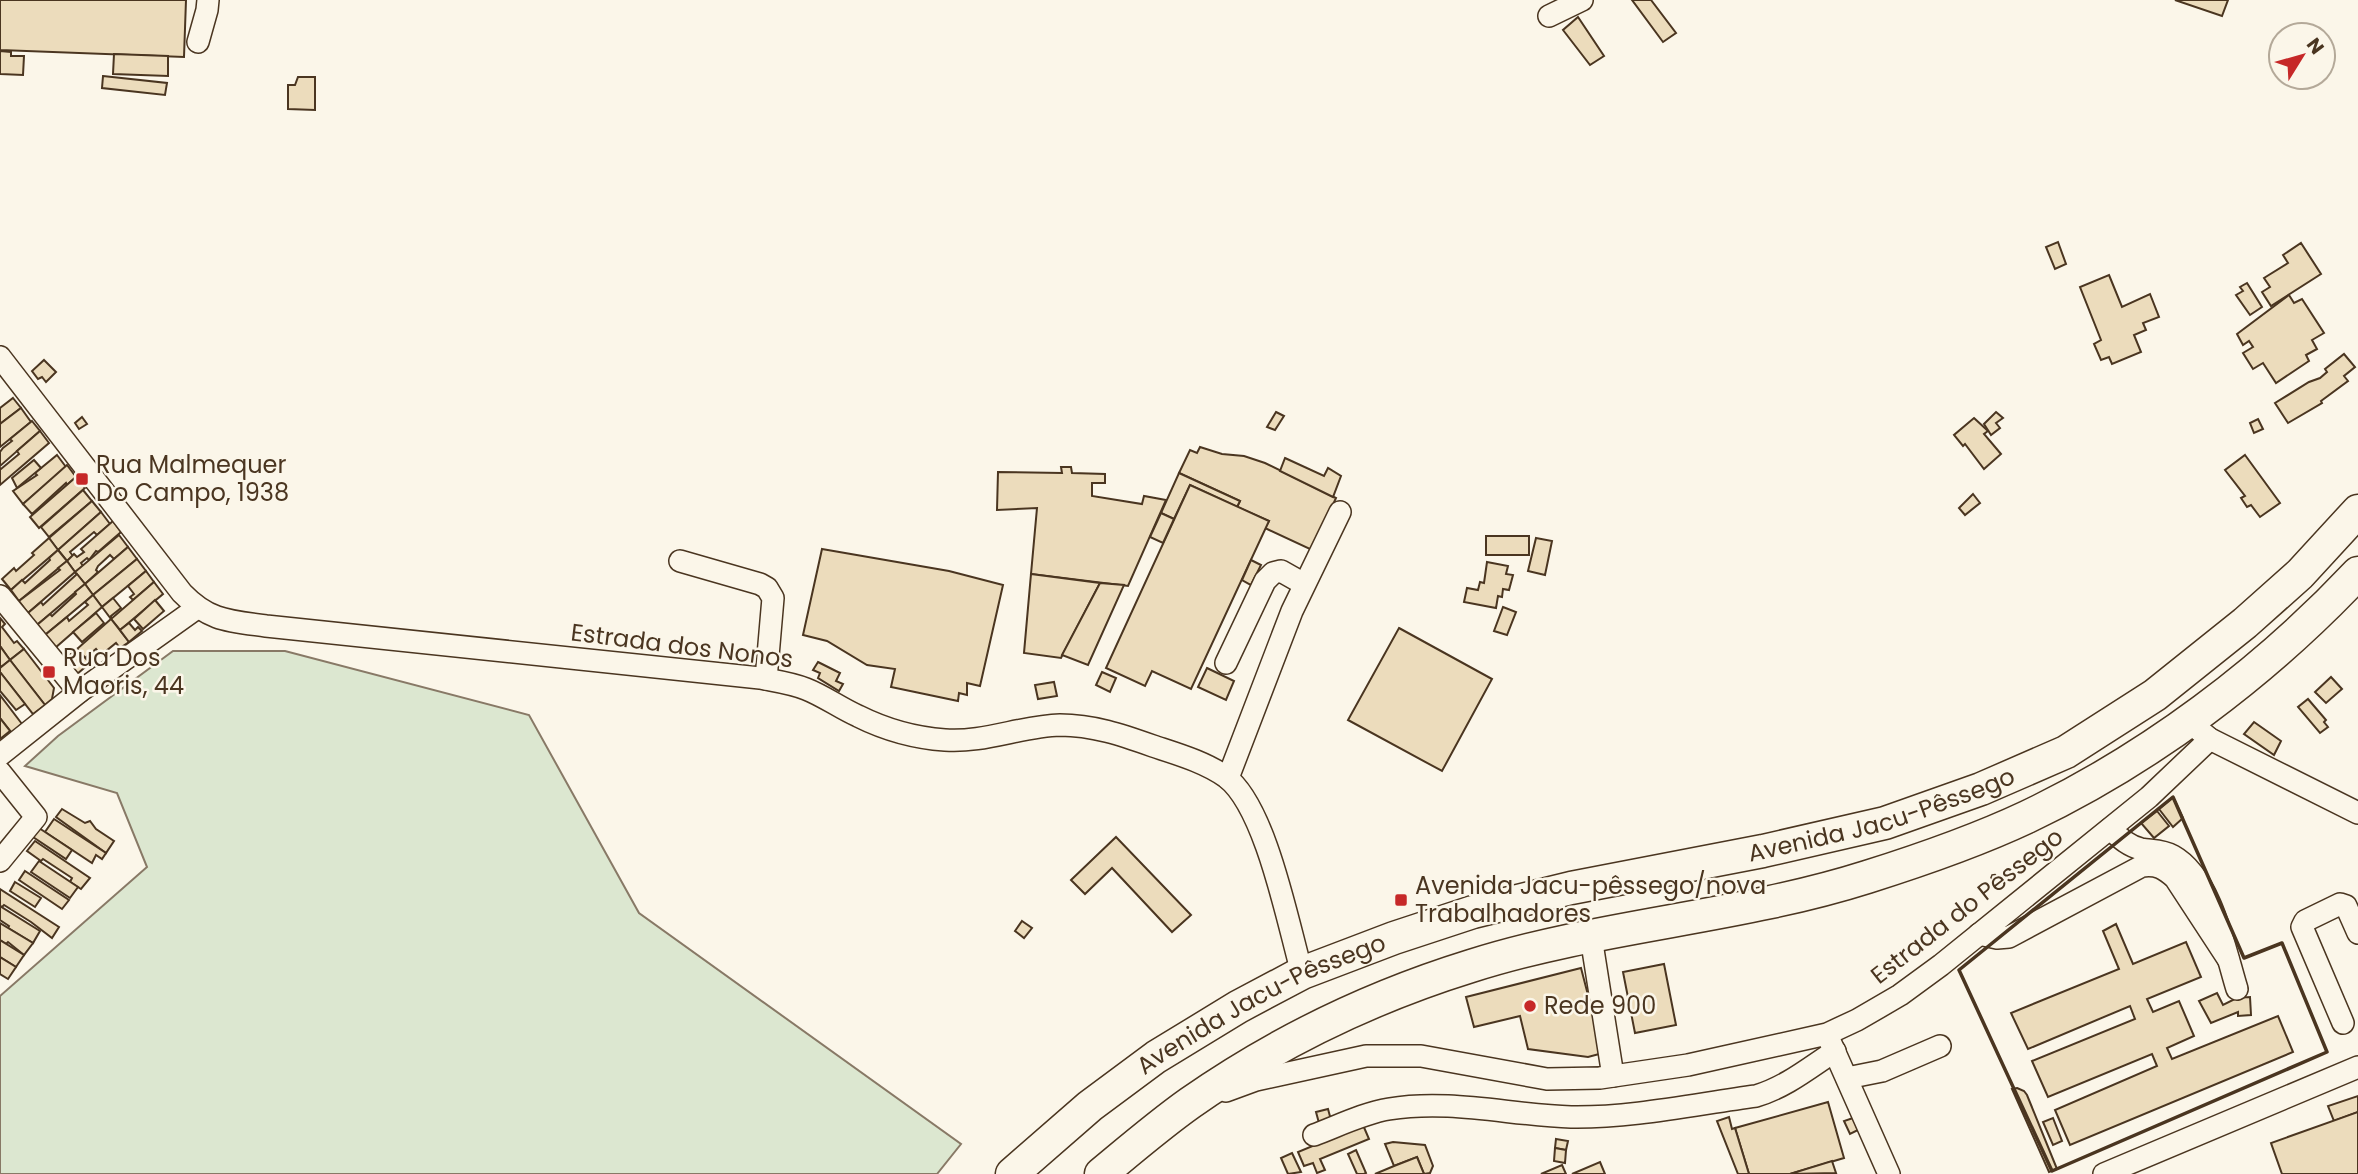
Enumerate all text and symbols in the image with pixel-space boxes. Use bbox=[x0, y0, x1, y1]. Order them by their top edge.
north arrow bbox=[2267, 21, 2337, 91]
text: N bbox=[2300, 32, 2330, 60]
place label: Rua Malmequer Do Campo, 1938 bbox=[96, 448, 289, 509]
marker: Rua Malmequer Do Campo, 1938 bbox=[74, 471, 90, 487]
street label: Estrada dos Nonos bbox=[569, 616, 795, 676]
place label: Rua Dos Maoris, 44 bbox=[63, 641, 184, 702]
marker: Rua Dos Maoris, 44 bbox=[41, 664, 57, 680]
street label: Avenida Jacu-Pêssego bbox=[1745, 759, 2020, 870]
street label: Estrada do Pêssego bbox=[1864, 820, 2070, 991]
place label: Avenida Jacu-pêssego/nova Trabalhadores bbox=[1415, 869, 1766, 930]
marker: Avenida Jacu-pêssego/nova Trabalhadores bbox=[1393, 892, 1409, 908]
street label: Avenida Jacu-Pêssego bbox=[1130, 926, 1390, 1082]
place label: Rede 900 bbox=[1544, 989, 1656, 1022]
marker: Rede 900 bbox=[1522, 998, 1538, 1014]

